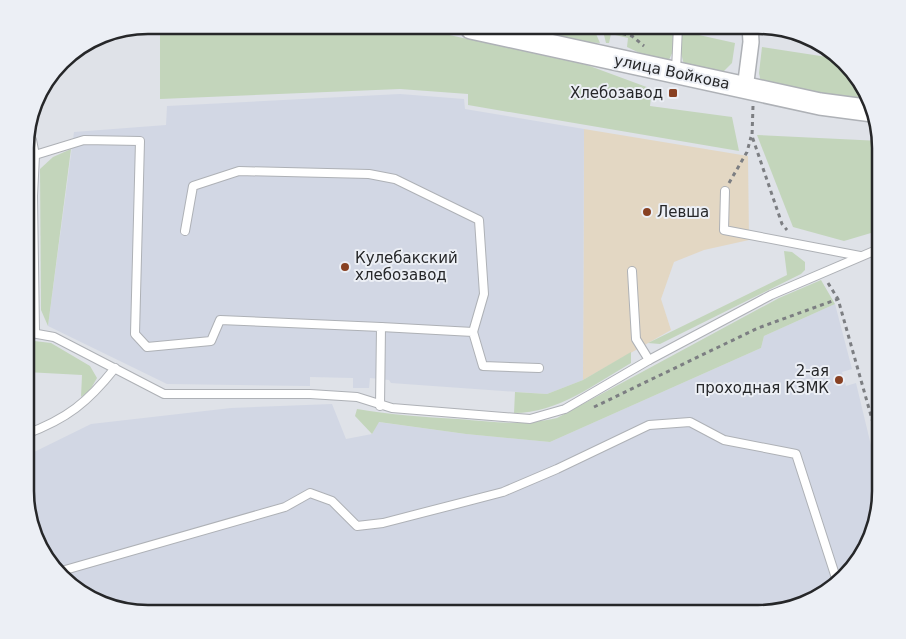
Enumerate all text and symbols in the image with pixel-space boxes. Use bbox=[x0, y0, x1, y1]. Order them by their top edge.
street label: улица Войкова bbox=[612, 51, 732, 93]
place label: Хлебозавод bbox=[570, 84, 663, 102]
marker: Хлебозавод bbox=[667, 87, 679, 99]
place label: Левша bbox=[657, 203, 709, 221]
marker: Левша bbox=[641, 206, 653, 218]
place label: Кулебакский хлебозавод bbox=[355, 249, 458, 284]
marker: Кулебакский хлебозавод bbox=[339, 261, 351, 273]
place label: 2-ая проходная КЗМК bbox=[695, 362, 829, 397]
marker: 2-ая проходная КЗМК bbox=[833, 374, 845, 386]

